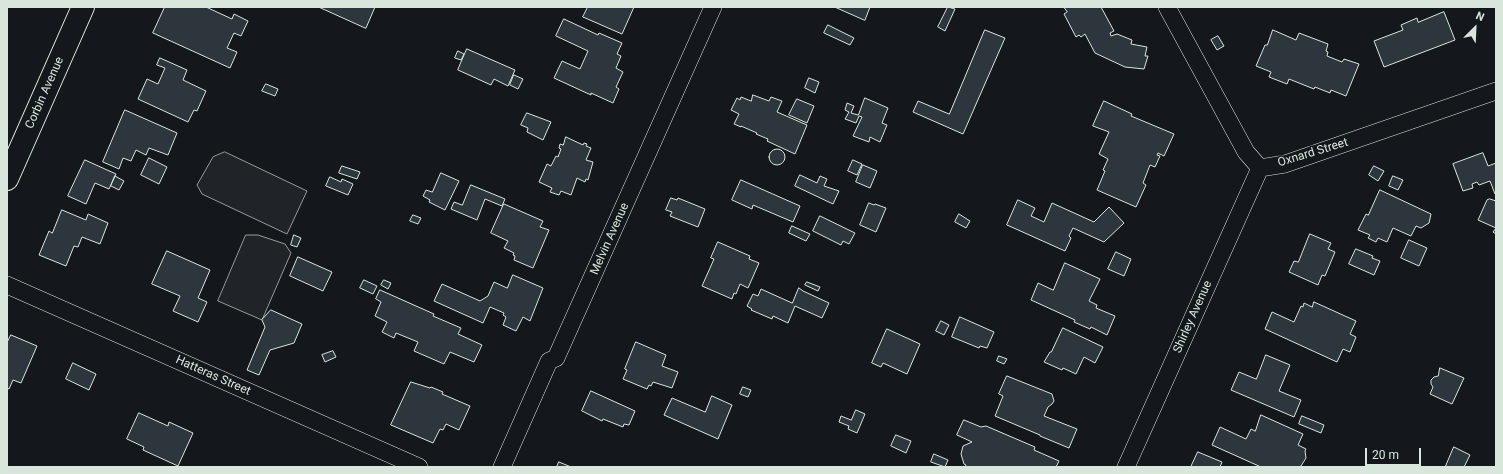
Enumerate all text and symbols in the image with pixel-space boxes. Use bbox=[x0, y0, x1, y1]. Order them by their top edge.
north arrow bbox=[1455, 8, 1495, 48]
text: N bbox=[1474, 9, 1486, 24]
street label: Corbin Avenue bbox=[23, 55, 67, 131]
street label: Oxnard Street bbox=[1276, 135, 1350, 171]
street label: Melvin Avenue bbox=[588, 201, 632, 277]
street label: Shirley Avenue bbox=[1171, 279, 1215, 355]
street label: Hatteras Street bbox=[173, 353, 253, 399]
scale bar bbox=[1367, 440, 1423, 466]
text: 20 m bbox=[1372, 448, 1399, 462]

